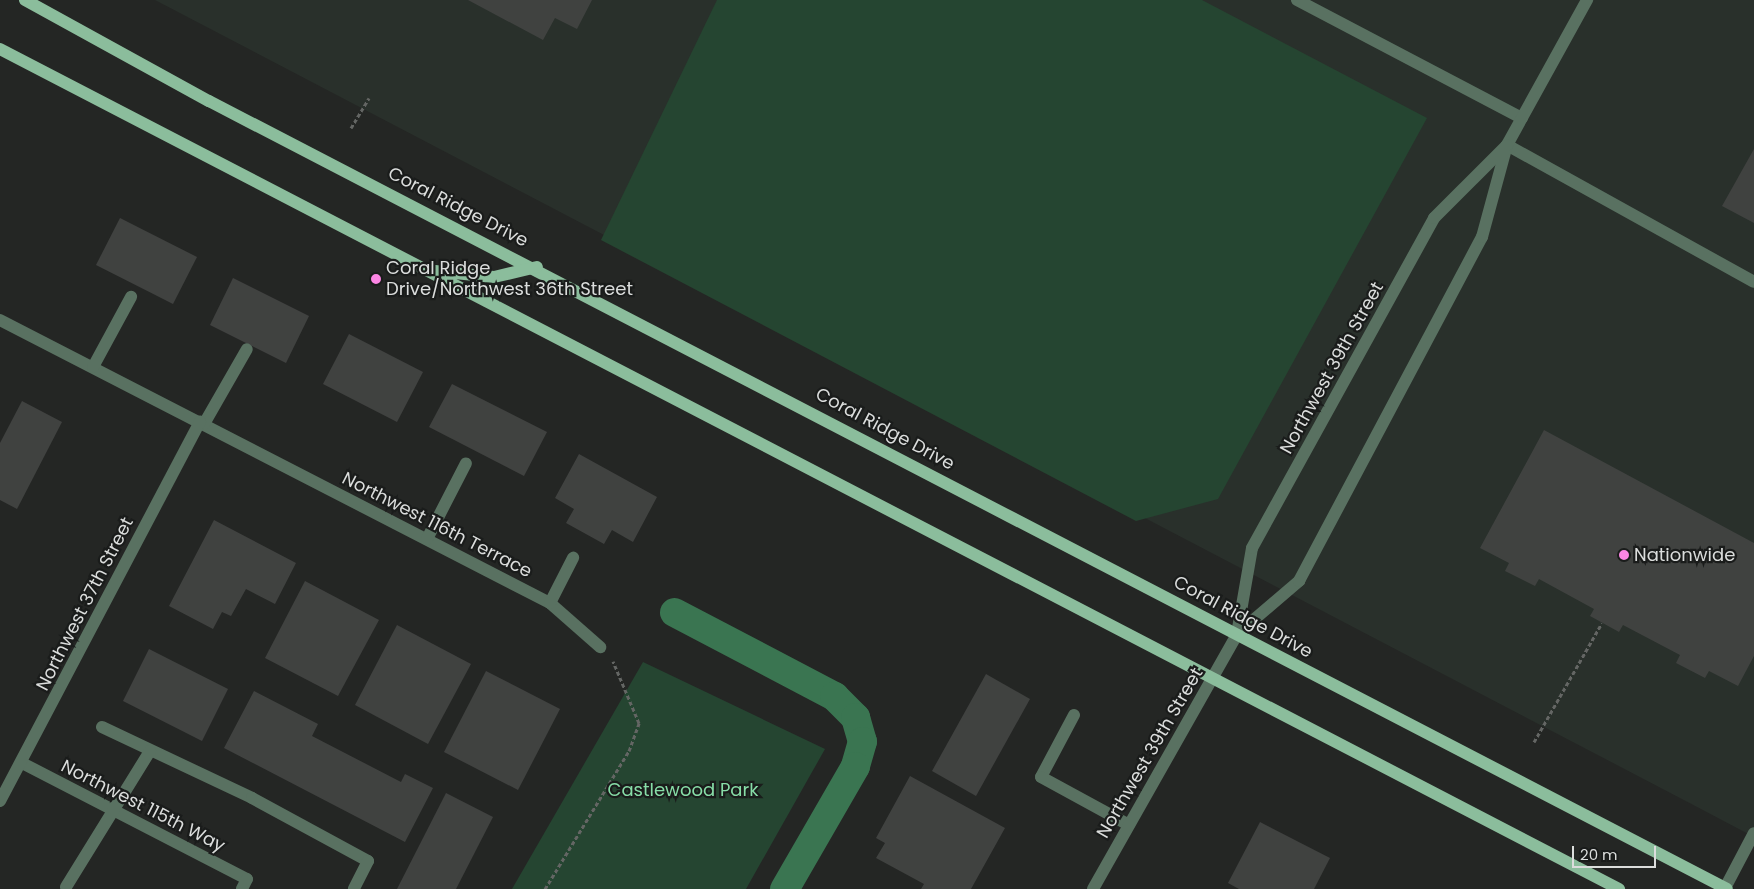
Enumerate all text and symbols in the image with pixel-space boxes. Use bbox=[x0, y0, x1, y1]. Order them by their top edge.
street label: Coral Ridge Drive bbox=[384, 162, 532, 252]
place label: Coral Ridge Drive/Northwest 36th Street bbox=[386, 258, 633, 300]
marker: Coral Ridge Drive/Northwest 36th Street bbox=[370, 273, 382, 285]
street label: Northwest 39th Street bbox=[1276, 278, 1388, 458]
street label: Coral Ridge Drive bbox=[812, 383, 958, 475]
street label: Northwest 116th Terrace bbox=[339, 468, 535, 582]
street label: Northwest 37th Street bbox=[32, 514, 138, 694]
place label: Nationwide bbox=[1634, 544, 1735, 566]
marker: Nationwide bbox=[1618, 549, 1630, 561]
street label: Coral Ridge Drive bbox=[1170, 571, 1316, 663]
street label: Northwest 39th Street bbox=[1092, 664, 1208, 842]
street label: Northwest 115th Way bbox=[57, 755, 229, 857]
park label: Castlewood Park bbox=[608, 779, 758, 801]
scale bar bbox=[1574, 836, 1658, 868]
text: 20 m bbox=[1580, 844, 1618, 865]

